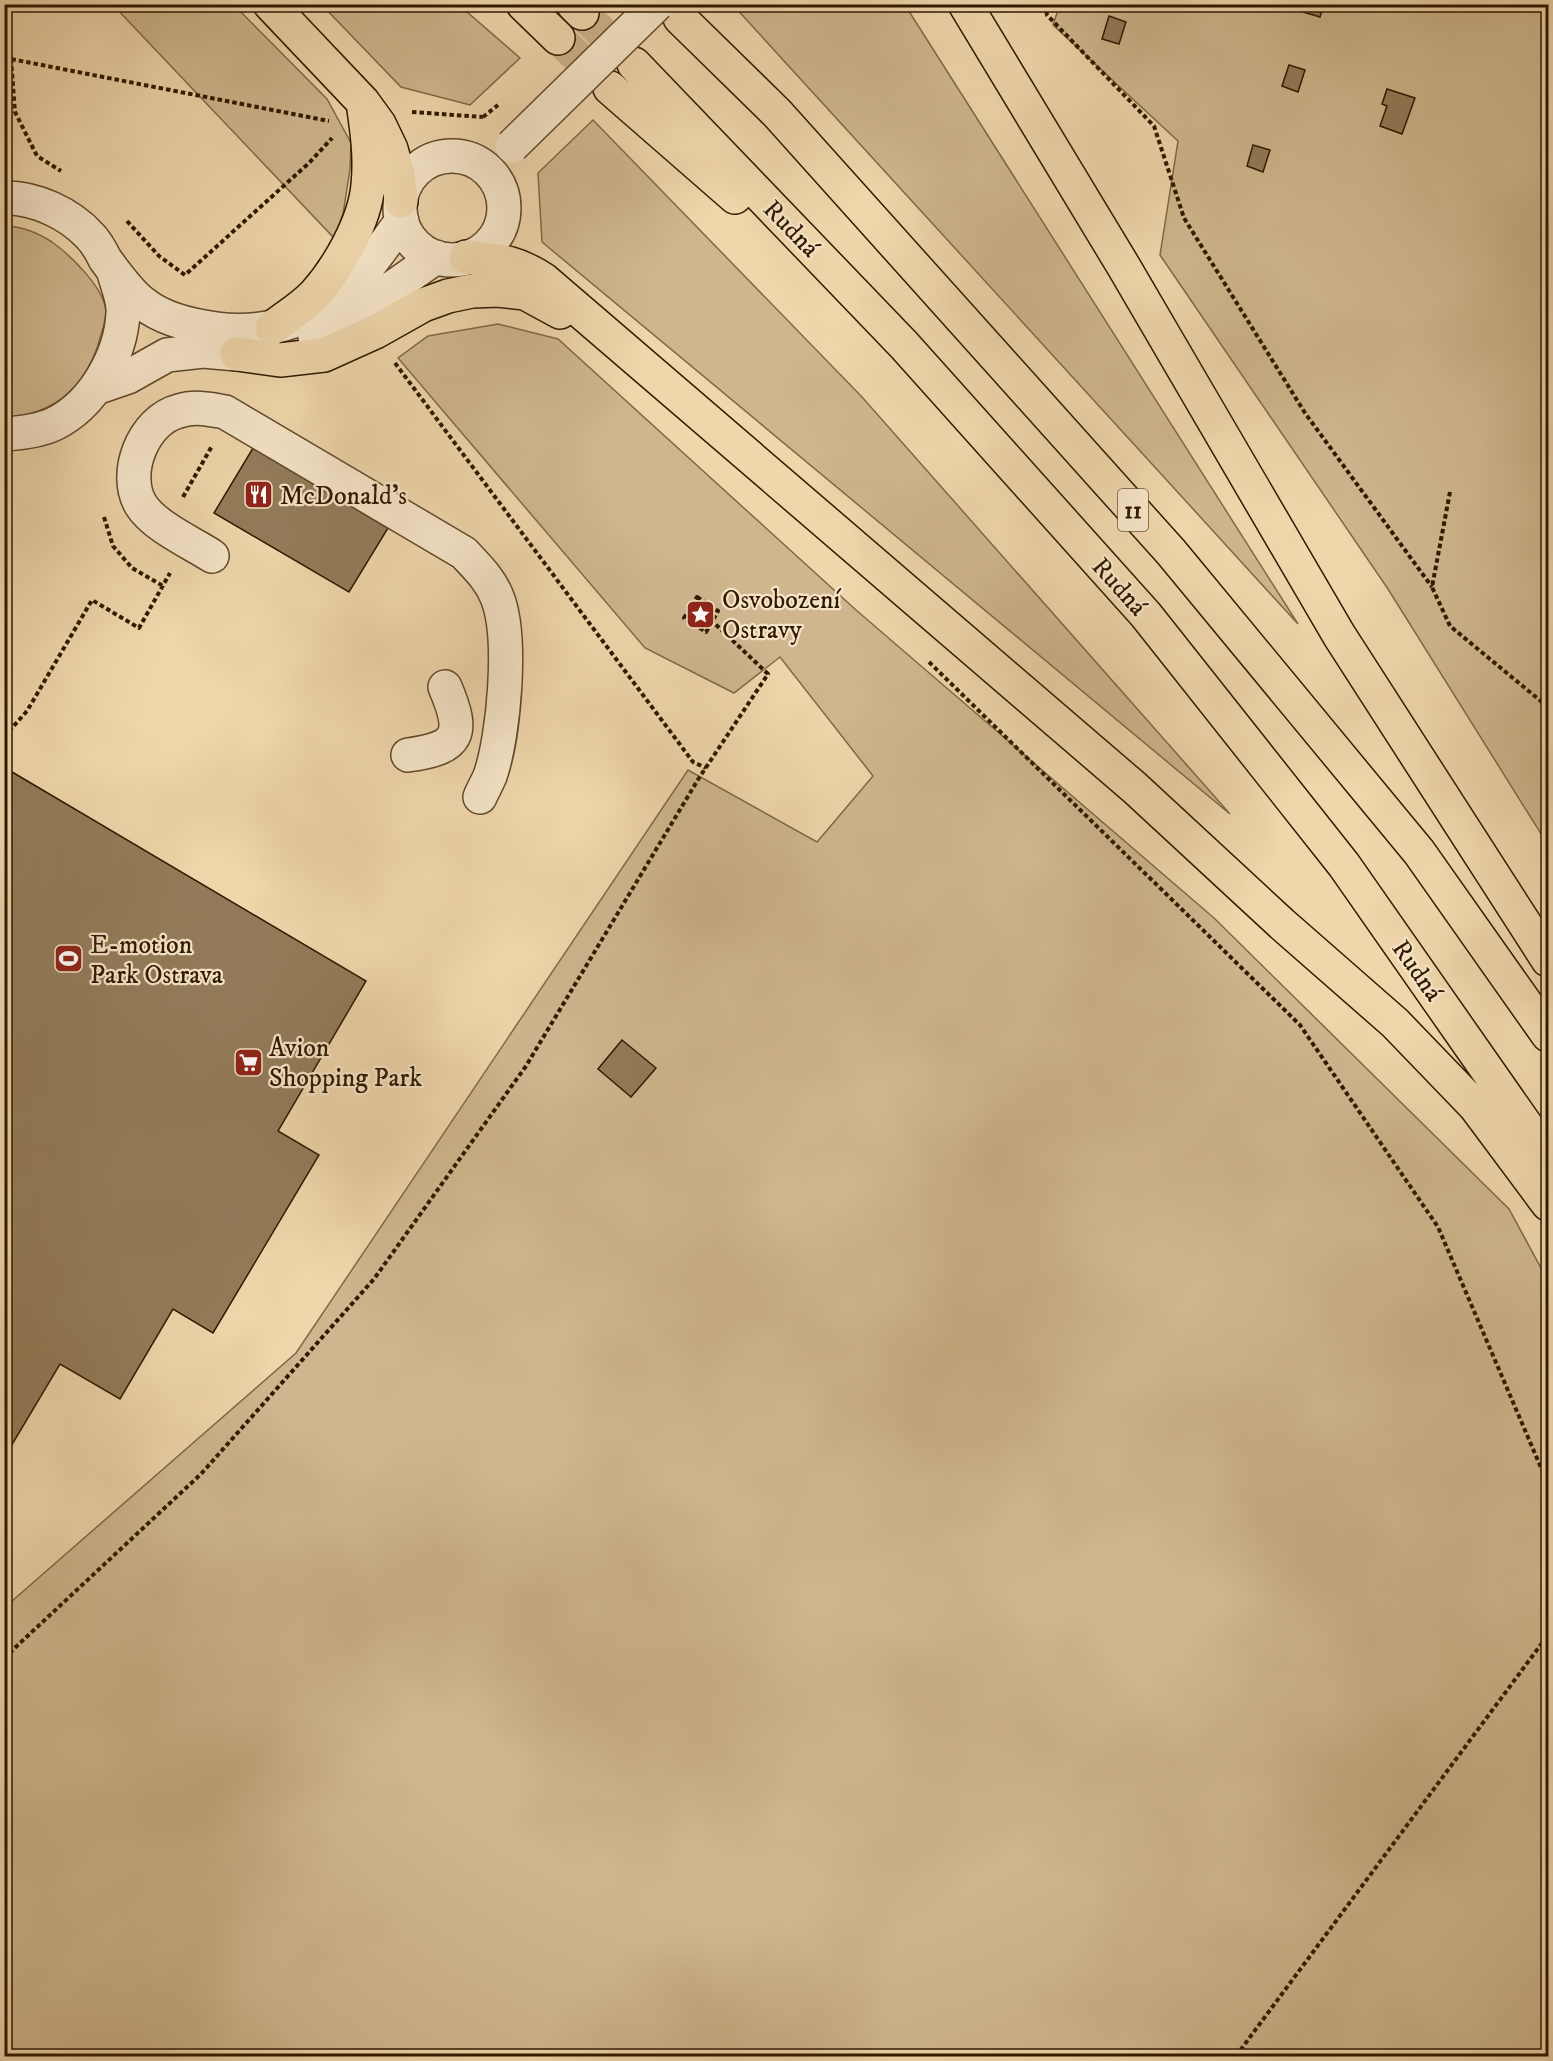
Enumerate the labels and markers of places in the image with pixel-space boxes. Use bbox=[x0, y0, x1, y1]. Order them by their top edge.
restaurant icon: McDonald's bbox=[243, 479, 275, 511]
place label: McDonald's bbox=[280, 480, 407, 513]
place label: Osvobození Ostravy bbox=[722, 584, 842, 647]
place icon: Osvobození Ostravy bbox=[685, 598, 717, 630]
place label: E-motion Park Ostrava bbox=[90, 929, 223, 992]
sports icon: E-motion Park Ostrava bbox=[53, 943, 85, 975]
place label: Avion Shopping Park bbox=[269, 1032, 422, 1095]
supermarket icon: Avion Shopping Park bbox=[232, 1046, 264, 1078]

